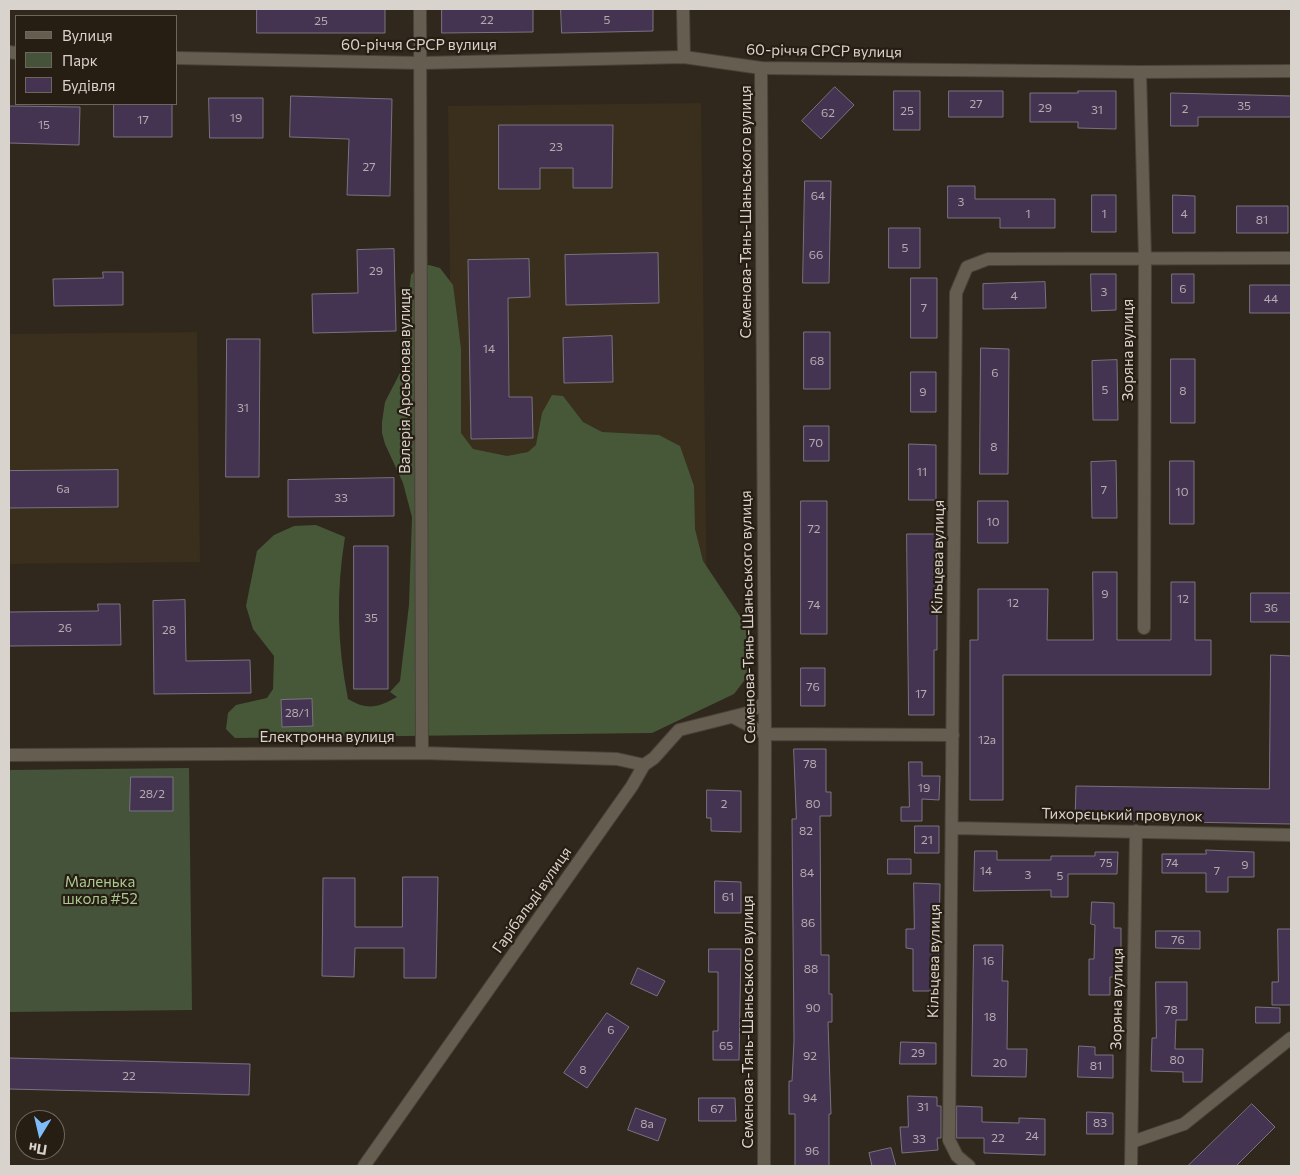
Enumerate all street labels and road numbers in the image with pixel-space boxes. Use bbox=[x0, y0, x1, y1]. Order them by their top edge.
street label: 60-річчя СРСР вулиця bbox=[341, 36, 497, 54]
street label: 60-річчя СРСР вулиця bbox=[746, 41, 902, 61]
street label: Семенова-Тянь-Шаньського вулиця bbox=[737, 85, 755, 339]
street label: Валерія Арсьонова вулиця bbox=[396, 288, 414, 474]
street label: Зоряна вулиця bbox=[1119, 299, 1137, 401]
street label: Семенова-Тянь-Шаньського вулиця bbox=[737, 490, 759, 744]
street label: Кільцева вулиця bbox=[928, 500, 948, 614]
street label: Електронна вулиця bbox=[259, 728, 395, 746]
street label: Тихорєцький провулок bbox=[1041, 805, 1203, 825]
street label: Гарібальді вулиця bbox=[489, 843, 575, 957]
street label: Семенова-Тянь-Шаньського вулиця bbox=[739, 895, 757, 1149]
street label: Кільцева вулиця bbox=[924, 904, 944, 1018]
street label: Зоряна вулиця bbox=[1107, 948, 1127, 1050]

